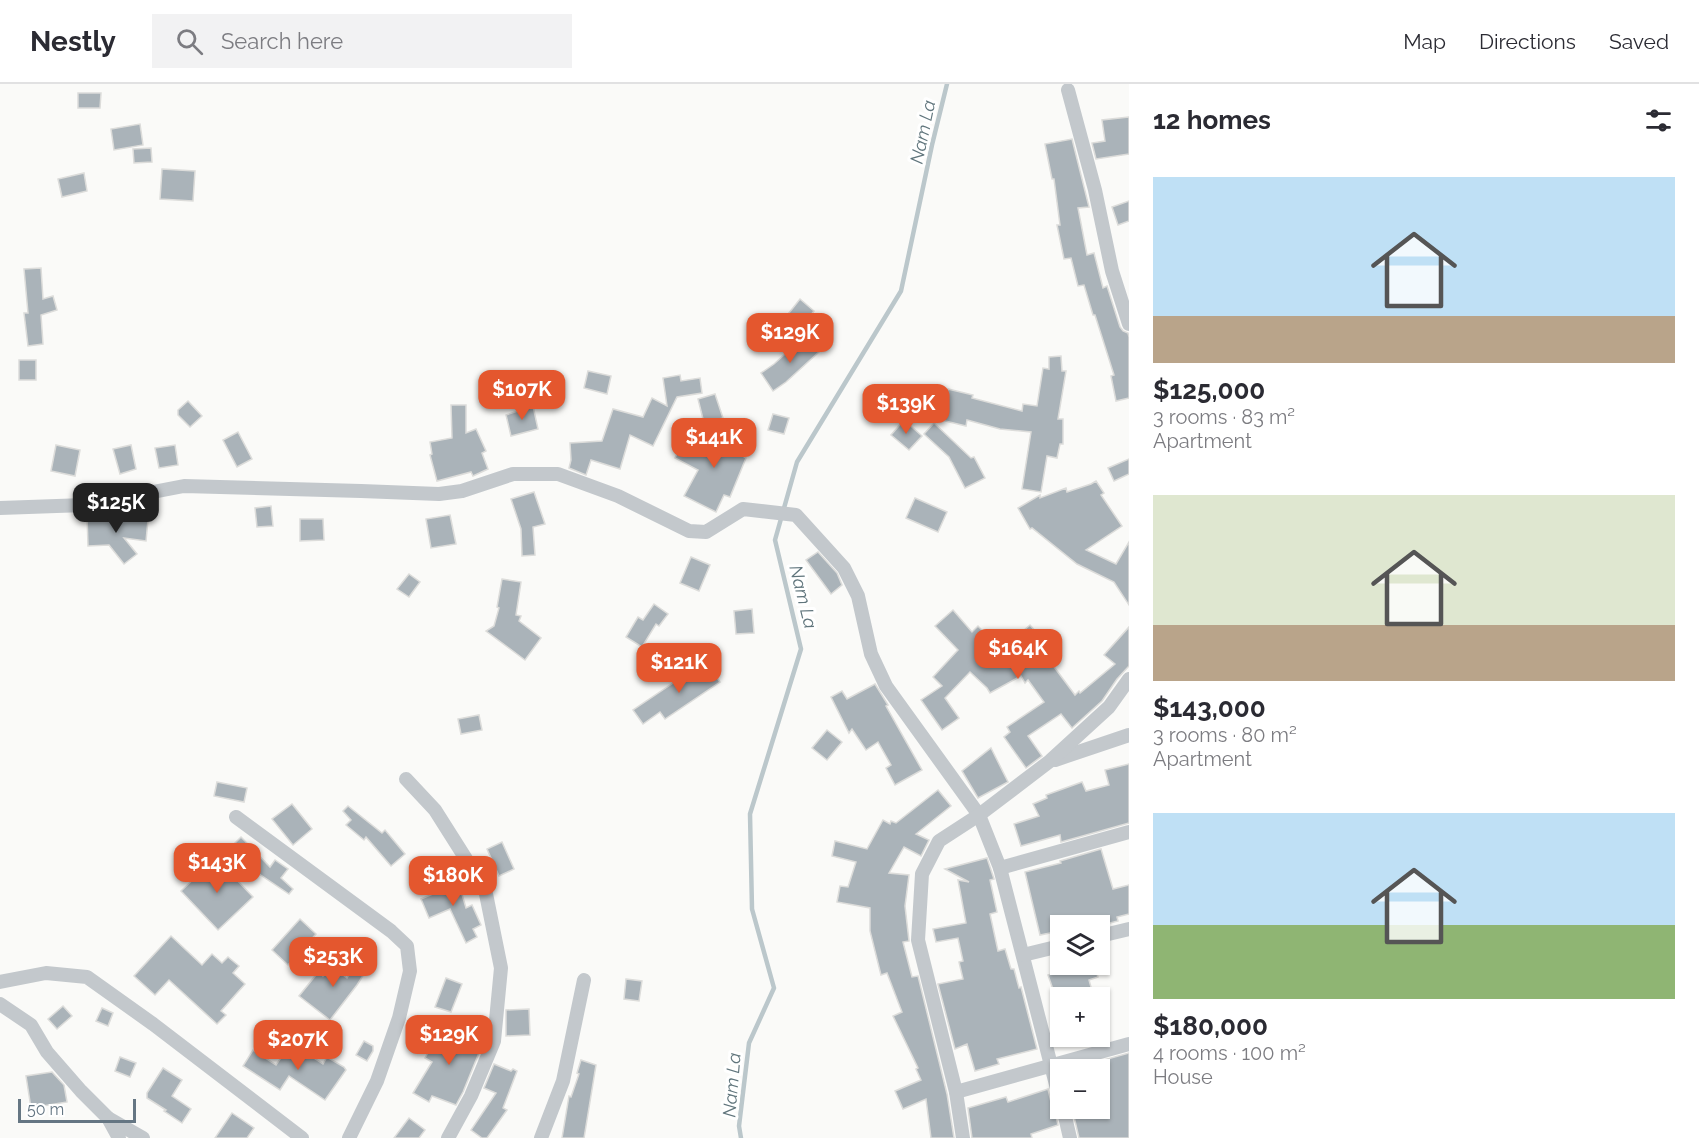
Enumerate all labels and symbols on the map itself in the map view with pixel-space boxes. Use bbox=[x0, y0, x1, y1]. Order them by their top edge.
water label: Nam La bbox=[906, 98, 940, 166]
pin: $129K bbox=[748, 313, 832, 364]
pin: $107K bbox=[480, 370, 564, 421]
pin: $139K bbox=[864, 384, 948, 435]
pin: $141K bbox=[672, 418, 756, 469]
pin: $125K bbox=[74, 483, 158, 534]
water label: Nam La bbox=[785, 563, 822, 631]
pin: $164K bbox=[976, 629, 1060, 680]
pin: $121K bbox=[637, 643, 721, 694]
pin: $143K bbox=[175, 843, 259, 894]
pin: $180K bbox=[411, 856, 495, 907]
pin: $253K bbox=[291, 937, 375, 988]
pin: $129K bbox=[407, 1015, 491, 1066]
pin: $207K bbox=[256, 1020, 340, 1071]
water label: Nam La bbox=[718, 1052, 745, 1118]
scale bar bbox=[18, 1096, 136, 1124]

